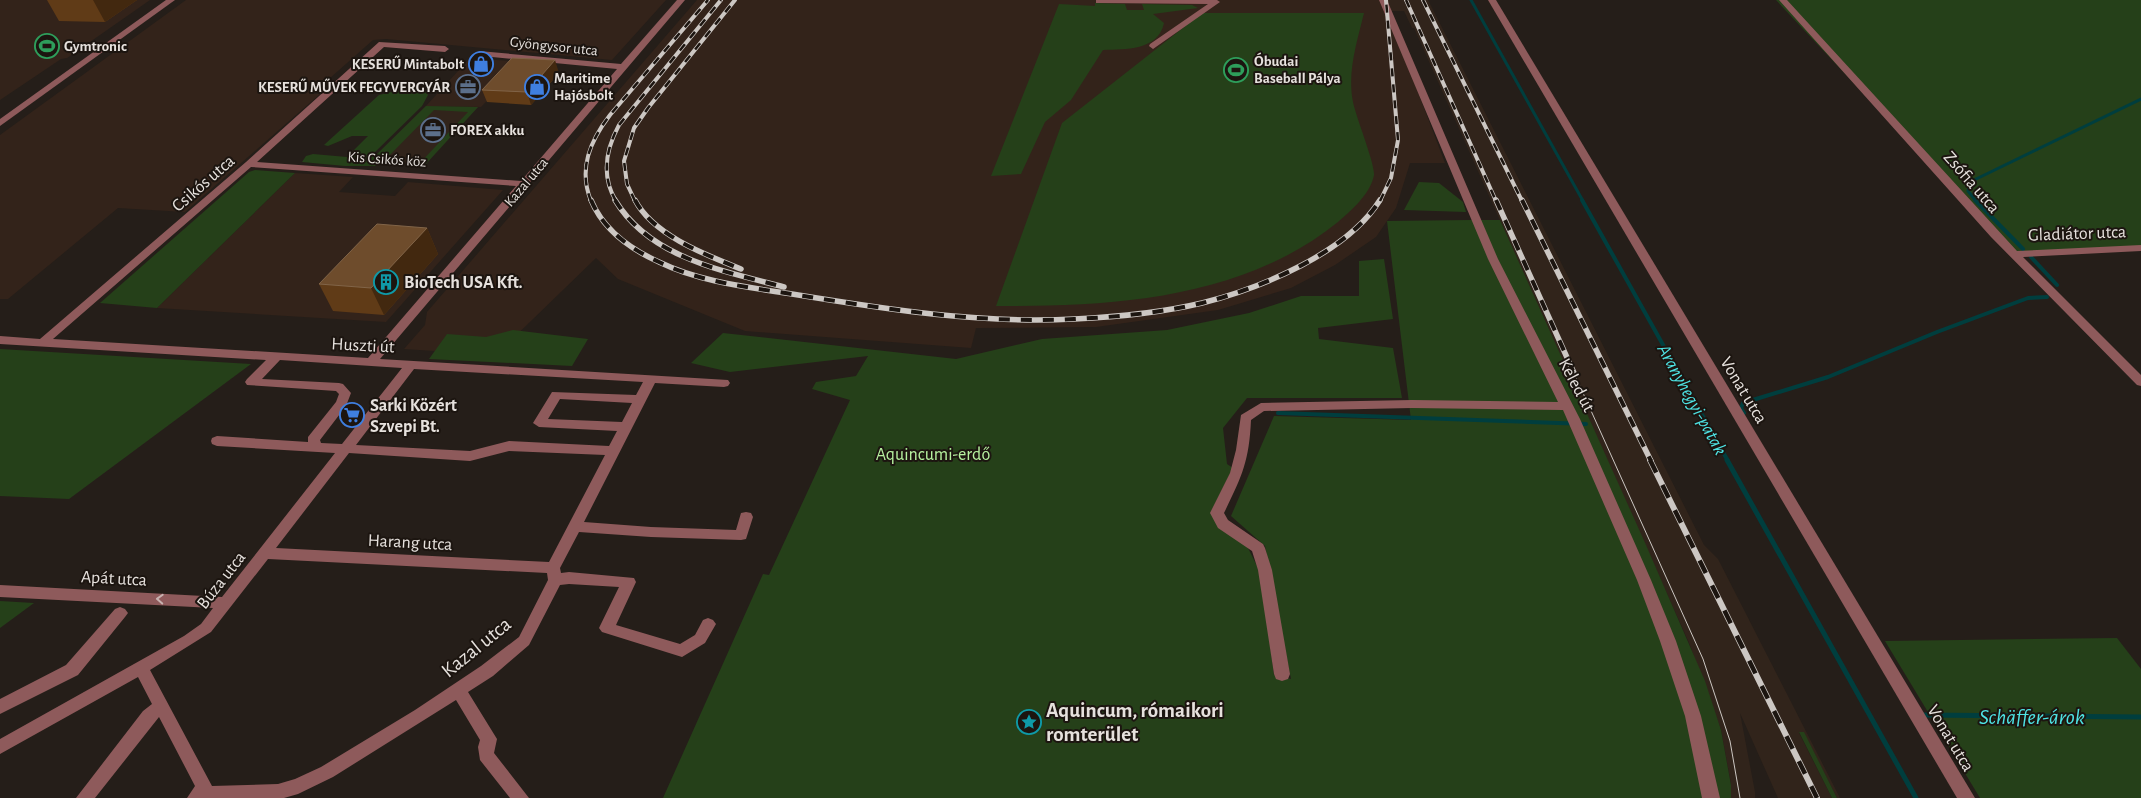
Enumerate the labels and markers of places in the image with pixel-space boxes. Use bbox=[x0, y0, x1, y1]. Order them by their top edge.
sports icon: Gymtronic bbox=[34, 33, 60, 59]
place label: Gymtronic bbox=[64, 39, 127, 54]
shop icon: KESERŰ Mintabolt bbox=[468, 51, 494, 77]
place label: Óbudai Baseball Pálya bbox=[1254, 52, 1341, 86]
place label: KESERŰ Mintabolt bbox=[352, 55, 464, 72]
sports icon: Óbudai Baseball Pálya bbox=[1223, 57, 1249, 83]
place label: Maritime Hajósbolt bbox=[554, 71, 613, 103]
office icon: KESERŰ MŰVEK FEGYVERGYÁR bbox=[455, 74, 481, 100]
shop icon: Maritime Hajósbolt bbox=[524, 74, 550, 100]
place label: KESERŰ MŰVEK FEGYVERGYÁR bbox=[258, 78, 450, 95]
office icon: FOREX akku bbox=[420, 117, 446, 143]
place label: FOREX akku bbox=[450, 123, 525, 138]
building icon: BioTech USA Kft. bbox=[373, 269, 399, 295]
place label: BioTech USA Kft. bbox=[404, 274, 523, 292]
place label: Sarki Közért Szvepi Bt. bbox=[370, 397, 457, 436]
supermarket icon: Sarki Közért Szvepi Bt. bbox=[339, 402, 365, 428]
place label: Aquincum, rómaikori romterület bbox=[1046, 700, 1224, 745]
place icon: Aquincum, rómaikori romterület bbox=[1016, 709, 1042, 735]

